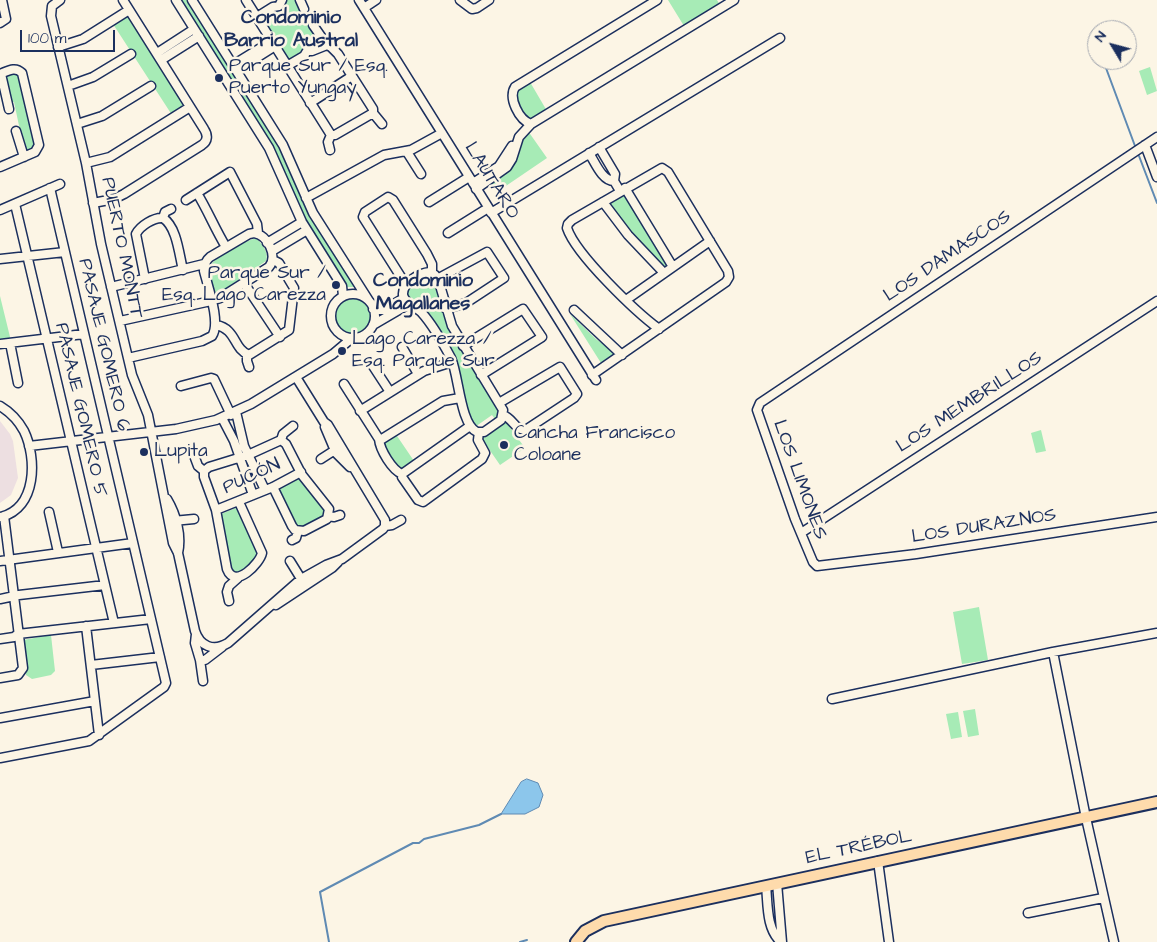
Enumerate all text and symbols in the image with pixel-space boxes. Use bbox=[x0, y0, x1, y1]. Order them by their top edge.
district label: Condominio Barrio Austral bbox=[224, 7, 358, 54]
scale bar bbox=[22, 20, 118, 52]
north arrow bbox=[1087, 20, 1137, 70]
text: N bbox=[1090, 27, 1111, 46]
text: 100 m bbox=[28, 28, 67, 49]
place label: Parque Sur / Esq. Puerto Yungay bbox=[229, 56, 388, 100]
marker: Parque Sur / Esq. Puerto Yungay bbox=[213, 72, 225, 84]
street label: LAUTARO bbox=[458, 138, 524, 224]
street label: PUERTO MONTT bbox=[95, 175, 147, 321]
street label: LOS DAMASCOS bbox=[880, 206, 1016, 308]
street label: PASAJE GOMERO 6 bbox=[72, 257, 134, 433]
place label: Parque Sur / Esq. Lago Carezza bbox=[162, 263, 326, 307]
district label: Condominio Magallanes bbox=[373, 270, 473, 317]
marker: Parque Sur / Esq. Lago Carezza bbox=[330, 279, 342, 291]
street label: PASAJE GOMERO 5 bbox=[49, 321, 111, 499]
place label: Lago Carezza / Esq. Parque Sur bbox=[352, 329, 495, 373]
marker: Lago Carezza / Esq. Parque Sur bbox=[336, 345, 348, 357]
street label: LOS MEMBRILLOS bbox=[893, 347, 1047, 459]
street label: LOS LIMONES bbox=[767, 417, 831, 543]
place label: Cancha Francisco Coloane bbox=[514, 423, 675, 467]
marker: Cancha Francisco Coloane bbox=[498, 439, 510, 451]
place label: Lupita bbox=[154, 441, 208, 463]
marker: Lupita bbox=[138, 446, 150, 458]
street label: PUCÓN bbox=[220, 454, 284, 500]
street label: LOS DURAZNOS bbox=[910, 504, 1058, 550]
street label: EL TRÉBOL bbox=[804, 826, 914, 870]

